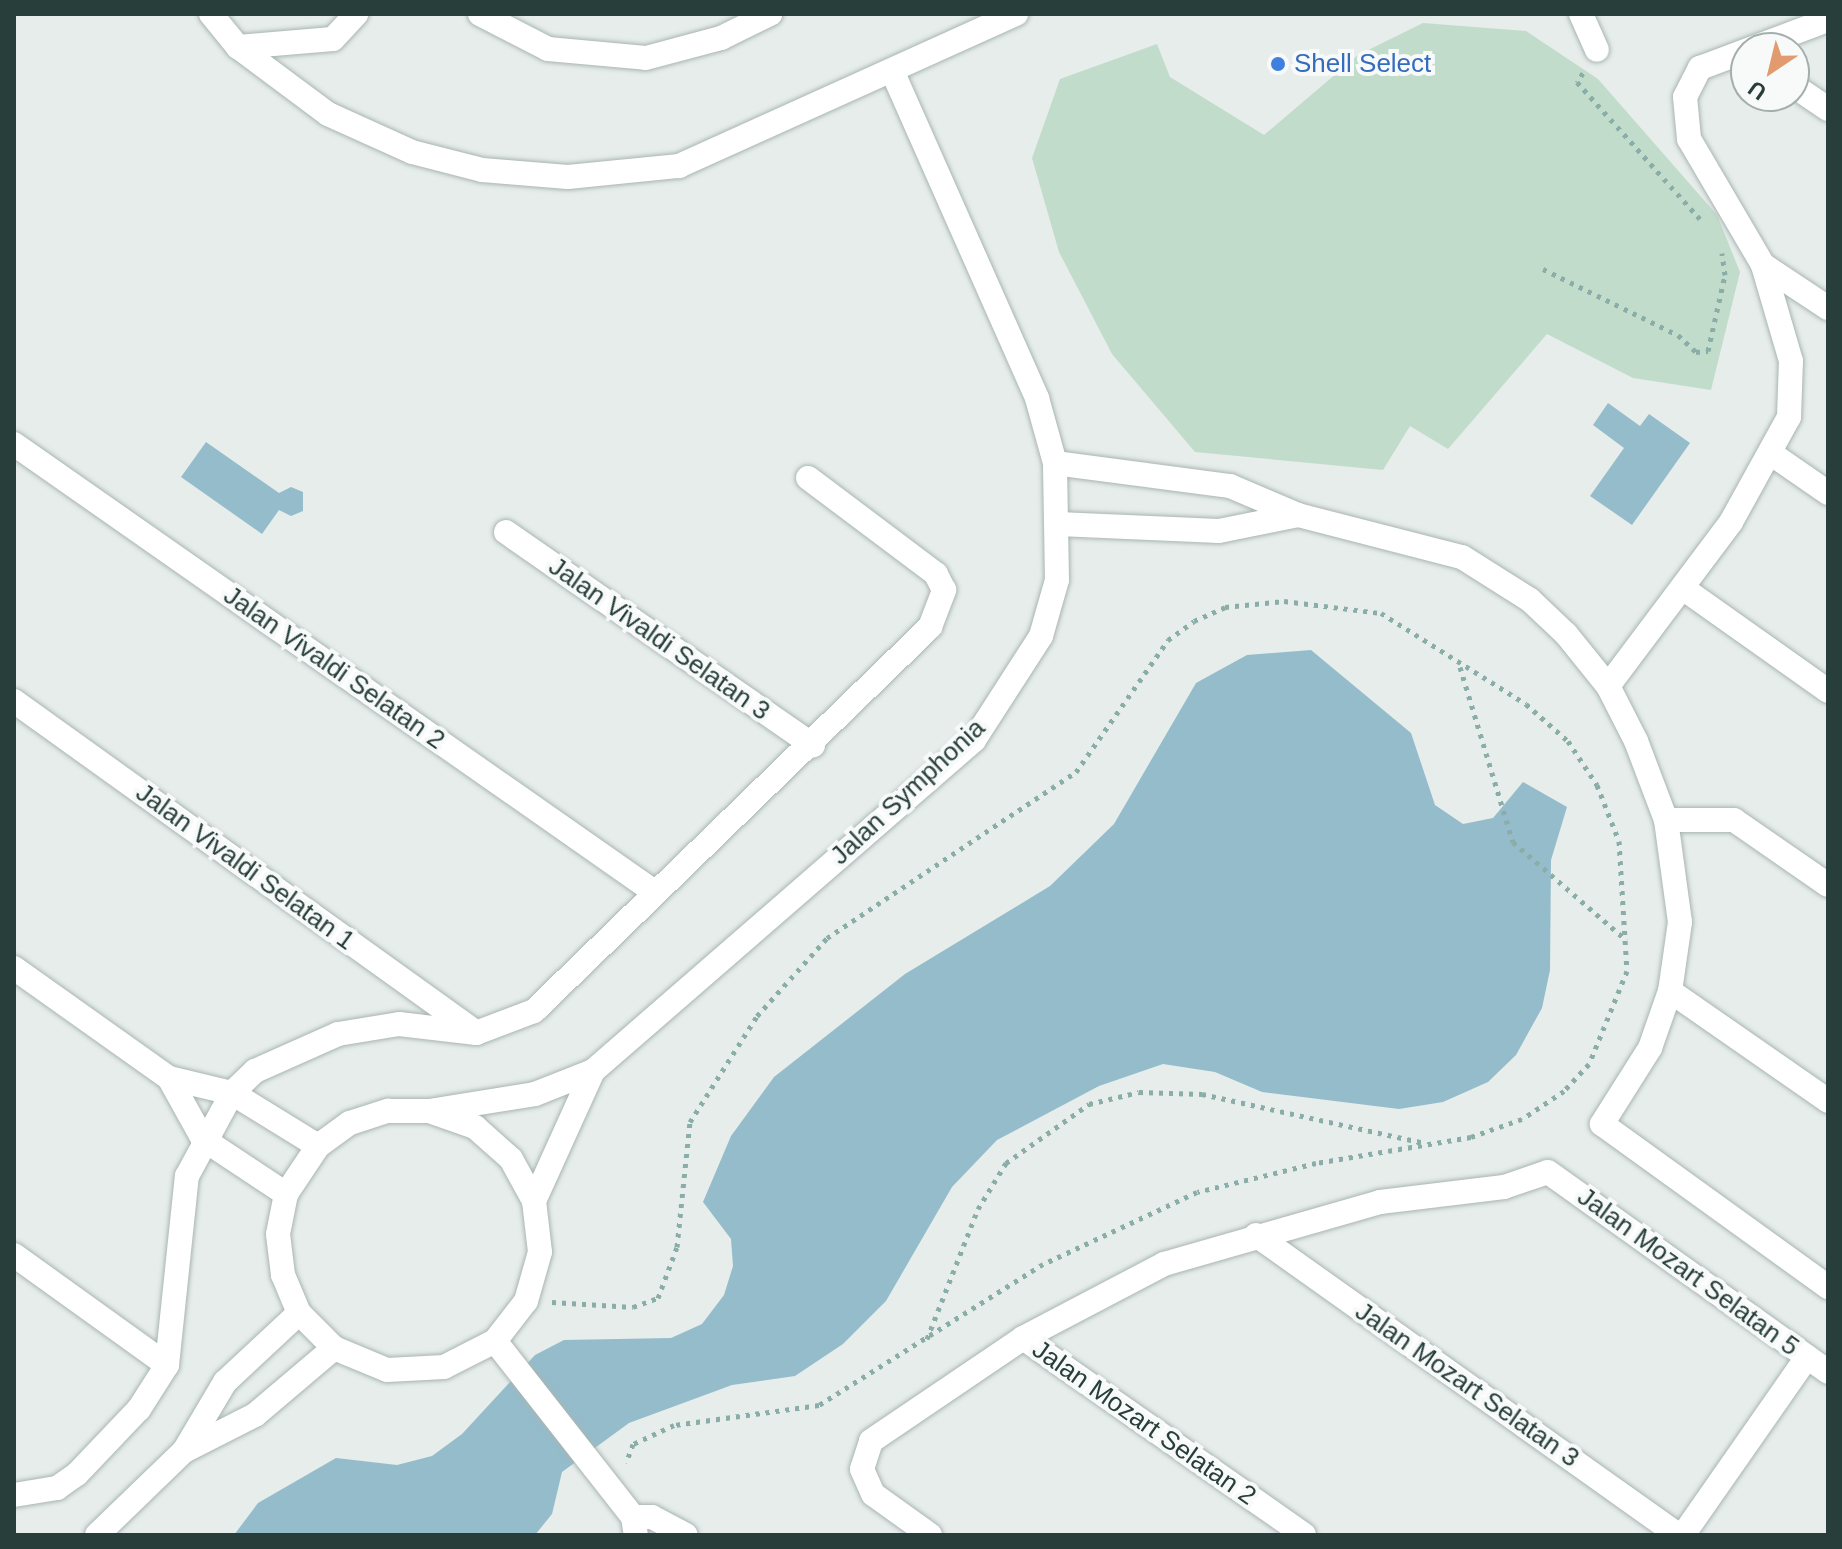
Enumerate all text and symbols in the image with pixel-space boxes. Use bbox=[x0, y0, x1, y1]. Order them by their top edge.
north arrow bbox=[1730, 32, 1810, 112]
place label: Shell Select bbox=[1294, 48, 1431, 80]
marker: Shell Select bbox=[1269, 55, 1287, 73]
text: U bbox=[1743, 76, 1771, 105]
street label: Jalan Vivaldi Selatan 3 bbox=[543, 551, 775, 727]
street label: Jalan Vivaldi Selatan 2 bbox=[218, 580, 450, 756]
street label: Jalan Symphonia bbox=[824, 713, 992, 871]
street label: Jalan Vivaldi Selatan 1 bbox=[130, 777, 360, 957]
street label: Jalan Mozart Selatan 5 bbox=[1571, 1181, 1805, 1363]
street label: Jalan Mozart Selatan 3 bbox=[1349, 1296, 1585, 1474]
street label: Jalan Mozart Selatan 2 bbox=[1026, 1334, 1262, 1512]

